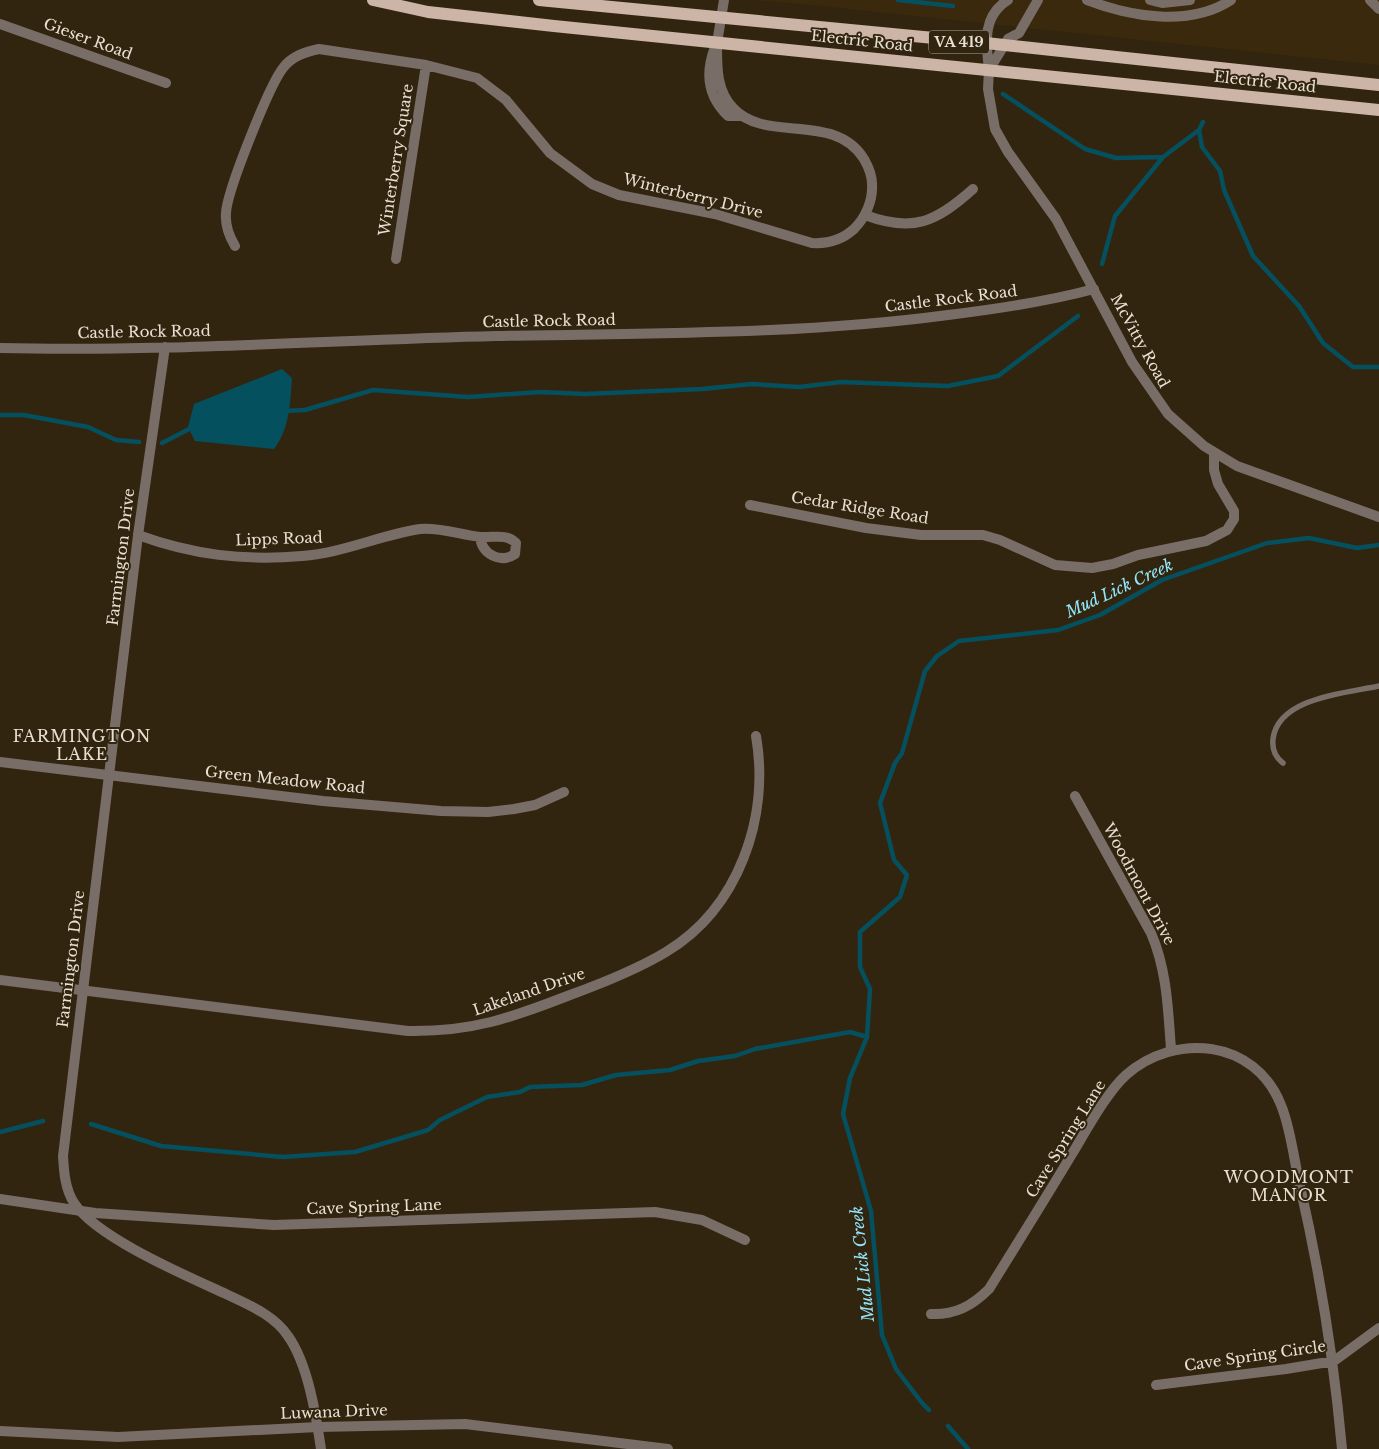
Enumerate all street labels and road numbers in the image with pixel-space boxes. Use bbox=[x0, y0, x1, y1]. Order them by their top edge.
street label: Gieser Road bbox=[41, 14, 135, 63]
street label: Electric Road bbox=[810, 26, 914, 55]
road number: VA 419 bbox=[929, 31, 989, 54]
street label: Electric Road bbox=[1213, 67, 1317, 96]
street label: Winterberry Square bbox=[374, 82, 417, 238]
street label: Winterberry Drive bbox=[620, 169, 765, 222]
street label: Castle Rock Road bbox=[884, 281, 1018, 316]
street label: McVitty Road bbox=[1107, 290, 1174, 391]
street label: Castle Rock Road bbox=[482, 310, 616, 331]
street label: Castle Rock Road bbox=[77, 321, 211, 342]
street label: Farmington Drive bbox=[103, 487, 138, 627]
street label: Cedar Ridge Road bbox=[790, 487, 930, 528]
street label: Lipps Road bbox=[235, 527, 323, 550]
street label: Green Meadow Road bbox=[204, 762, 366, 797]
street label: Woodmont Drive bbox=[1099, 819, 1180, 948]
street label: Farmington Drive bbox=[53, 889, 88, 1029]
street label: Lakeland Drive bbox=[470, 963, 587, 1020]
street label: Cave Spring Lane bbox=[1022, 1076, 1110, 1201]
street label: Cave Spring Lane bbox=[306, 1195, 442, 1218]
street label: Cave Spring Circle bbox=[1183, 1336, 1327, 1375]
street label: Luwana Drive bbox=[280, 1400, 388, 1423]

